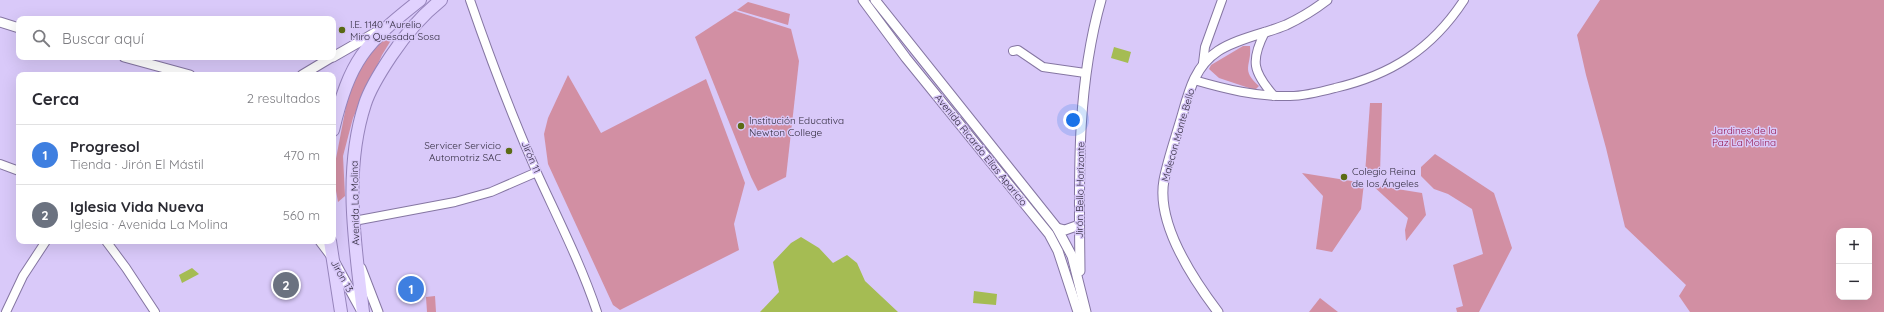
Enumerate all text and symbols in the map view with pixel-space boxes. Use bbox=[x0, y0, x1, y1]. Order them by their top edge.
search box bbox=[16, 16, 336, 60]
place label: I.E. 1140 "Aurelio Miro Quesada Sosa bbox=[350, 18, 440, 43]
marker: I.E. 1140 "Aurelio Miro Quesada Sosa bbox=[337, 25, 347, 35]
icon: search bbox=[30, 27, 52, 49]
text: Buscar aquí bbox=[62, 29, 144, 48]
street label: Malecon Monte Bello bbox=[1158, 87, 1198, 183]
text: Cerca bbox=[32, 88, 79, 109]
text: 2 resultados bbox=[247, 90, 320, 106]
street label: Avenida Ricardo Elías Aparicio bbox=[932, 92, 1030, 208]
your location bbox=[1063, 110, 1083, 130]
place label: Institución Educativa Newton College bbox=[749, 114, 844, 139]
marker: Institución Educativa Newton College bbox=[736, 121, 746, 131]
park label: Jardines de la Paz La Molina bbox=[1711, 124, 1777, 149]
text: Progresol bbox=[70, 137, 140, 156]
place label: Servicer Servicio Automotriz SAC bbox=[424, 139, 501, 164]
street label: Jirón 11 bbox=[518, 139, 544, 175]
street label: Jirón Bello Horizonte bbox=[1073, 141, 1087, 238]
marker: Servicer Servicio Automotriz SAC bbox=[504, 146, 514, 156]
text: 1 bbox=[42, 147, 48, 163]
text: 470 m bbox=[284, 147, 320, 163]
text: Tienda · Jirón El Mástil bbox=[70, 156, 204, 172]
street label: Avenida La Molina bbox=[348, 161, 362, 245]
place label: Colegio Reina de los Ángeles bbox=[1352, 165, 1419, 190]
marker: Colegio Reina de los Ángeles bbox=[1339, 172, 1349, 182]
text: Iglesia Vida Nueva bbox=[70, 197, 204, 216]
text: 2 bbox=[41, 207, 49, 223]
text: 560 m bbox=[283, 207, 320, 223]
text: Iglesia · Avenida La Molina bbox=[70, 216, 228, 232]
map controls bbox=[1836, 228, 1872, 300]
button: + bbox=[1836, 228, 1872, 264]
street label: Jirón 13 bbox=[328, 257, 356, 295]
button: − bbox=[1836, 264, 1872, 300]
pin: 2 bbox=[273, 270, 299, 300]
pin: 1 bbox=[398, 274, 424, 304]

